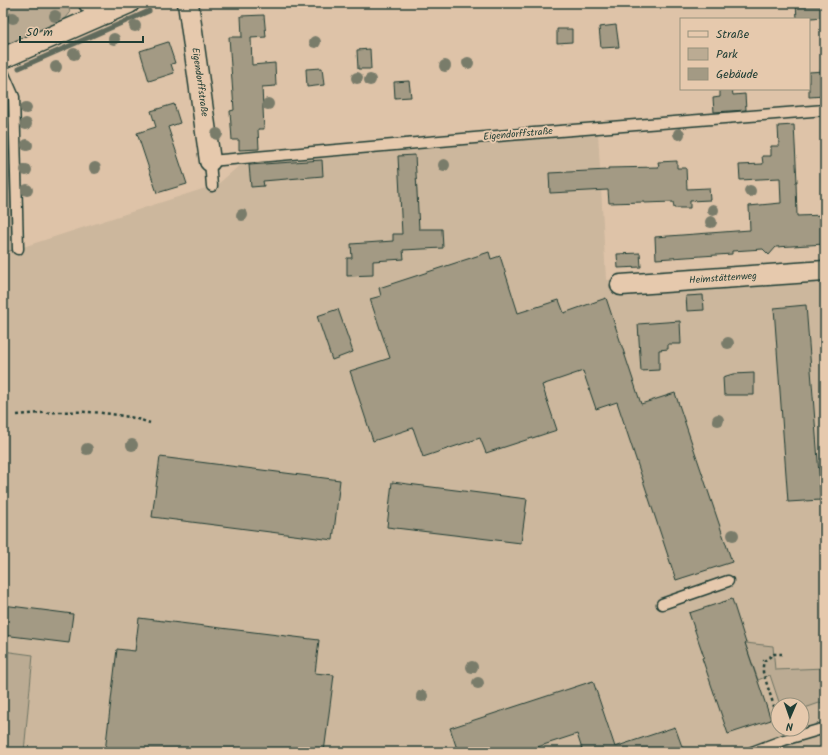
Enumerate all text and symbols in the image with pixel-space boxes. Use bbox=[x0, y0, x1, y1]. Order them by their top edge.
scale bar bbox=[20, 18, 143, 44]
legend bbox=[680, 18, 810, 90]
text: 50 m bbox=[26, 23, 53, 42]
text: Straße bbox=[716, 25, 750, 44]
text: Park bbox=[716, 45, 738, 64]
street label: Eigendorffstraße bbox=[187, 46, 213, 118]
text: Gebäude bbox=[716, 65, 758, 84]
street label: Eigendorffstraße bbox=[483, 123, 554, 145]
street label: Heimstättenweg bbox=[689, 268, 758, 288]
north arrow bbox=[770, 697, 810, 737]
text: N bbox=[786, 717, 793, 735]

